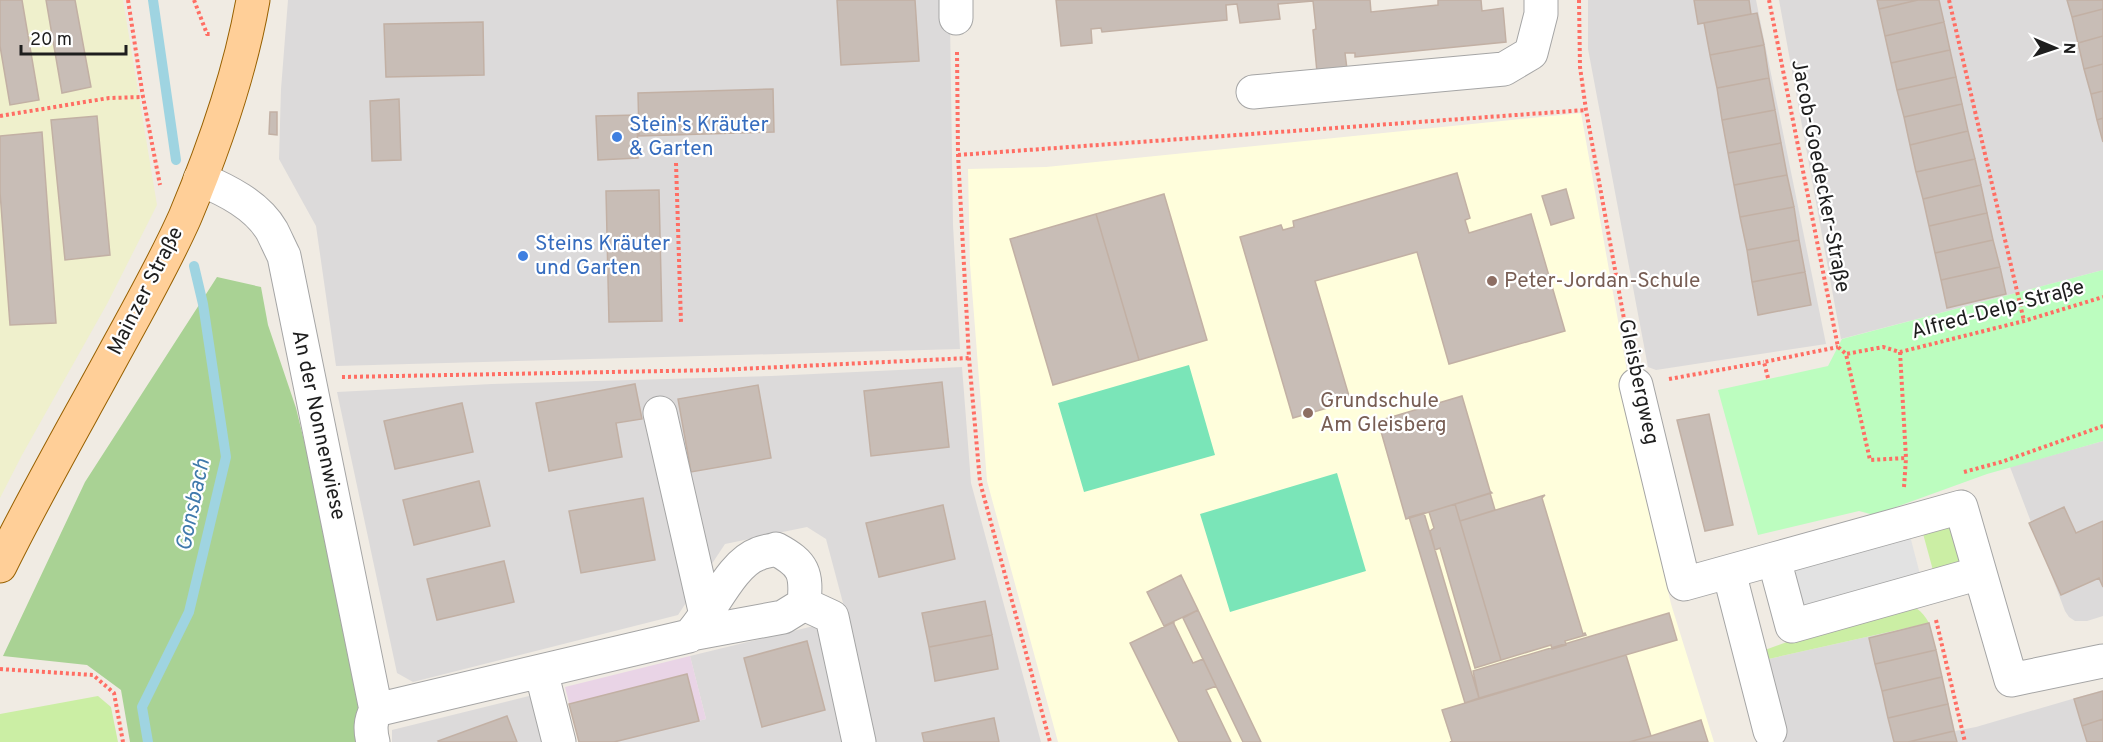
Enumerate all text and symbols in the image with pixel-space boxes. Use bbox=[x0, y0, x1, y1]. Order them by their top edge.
scale bar bbox=[21, 18, 126, 56]
north arrow bbox=[2025, 18, 2085, 78]
text: 20 m bbox=[30, 29, 72, 52]
text: N bbox=[2058, 42, 2078, 55]
street label: Jacob-Goedecker-Straße bbox=[1784, 57, 1856, 295]
place label: Stein's Kräuter & Garten bbox=[629, 112, 769, 163]
marker: Stein's Kräuter & Garten bbox=[610, 130, 624, 144]
street label: Mainzer Straße bbox=[102, 222, 190, 360]
place label: Steins Kräuter und Garten bbox=[535, 231, 670, 282]
marker: Steins Kräuter und Garten bbox=[516, 249, 530, 263]
place label: Peter-Jordan-Schule bbox=[1504, 268, 1700, 295]
marker: Peter-Jordan-Schule bbox=[1485, 274, 1499, 288]
street label: Alfred-Delp-Straße bbox=[1908, 274, 2088, 346]
street label: Gleisbergweg bbox=[1612, 317, 1664, 447]
street label: An der Nonnenwiese bbox=[285, 327, 351, 523]
place label: Grundschule Am Gleisberg bbox=[1320, 388, 1447, 439]
marker: Grundschule Am Gleisberg bbox=[1301, 406, 1315, 420]
water label: Gonsbach bbox=[171, 456, 217, 554]

